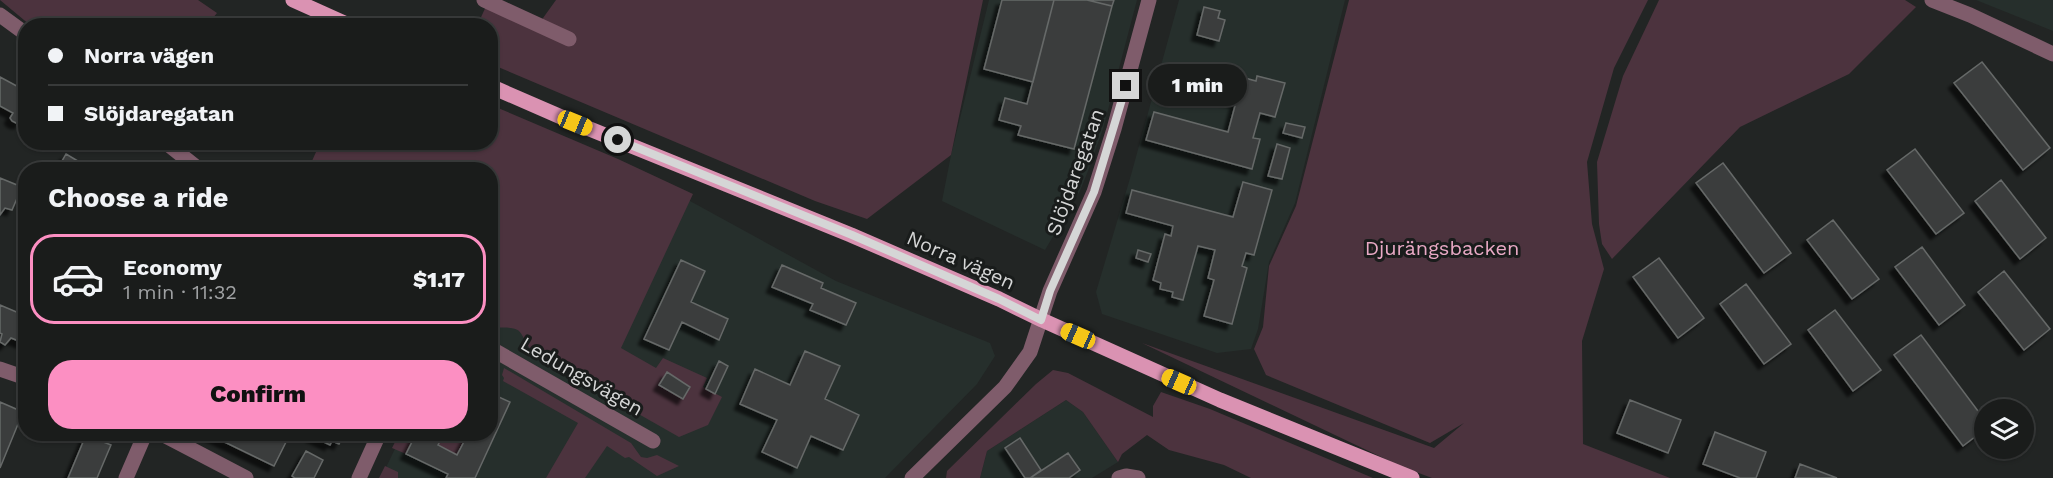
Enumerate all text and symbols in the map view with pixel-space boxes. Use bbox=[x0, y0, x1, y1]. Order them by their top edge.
text: Norra vägen bbox=[84, 43, 214, 68]
callout: 1 min bbox=[1147, 65, 1246, 107]
route end bbox=[1112, 72, 1139, 99]
text: 1 min bbox=[1172, 73, 1223, 97]
text: Slöjdaregatan bbox=[84, 101, 234, 126]
street label: Slöjdaregatan bbox=[1041, 105, 1109, 239]
car bbox=[555, 108, 595, 138]
route start bbox=[604, 126, 631, 153]
text: Choose a ride bbox=[48, 182, 228, 214]
street label: Norra vägen bbox=[903, 225, 1019, 295]
park label: Djurängsbacken bbox=[1365, 236, 1519, 260]
icon: car bbox=[51, 252, 105, 306]
text: Economy bbox=[123, 255, 222, 280]
text: $1.17 bbox=[413, 267, 465, 292]
text: 1 min · 11:32 bbox=[123, 280, 237, 304]
car bbox=[1058, 320, 1098, 352]
street label: Ledungsvägen bbox=[517, 331, 647, 421]
button: Confirm bbox=[48, 360, 468, 429]
car bbox=[1159, 366, 1199, 398]
map controls bbox=[1974, 399, 2034, 459]
button: layers bbox=[1974, 399, 2034, 459]

